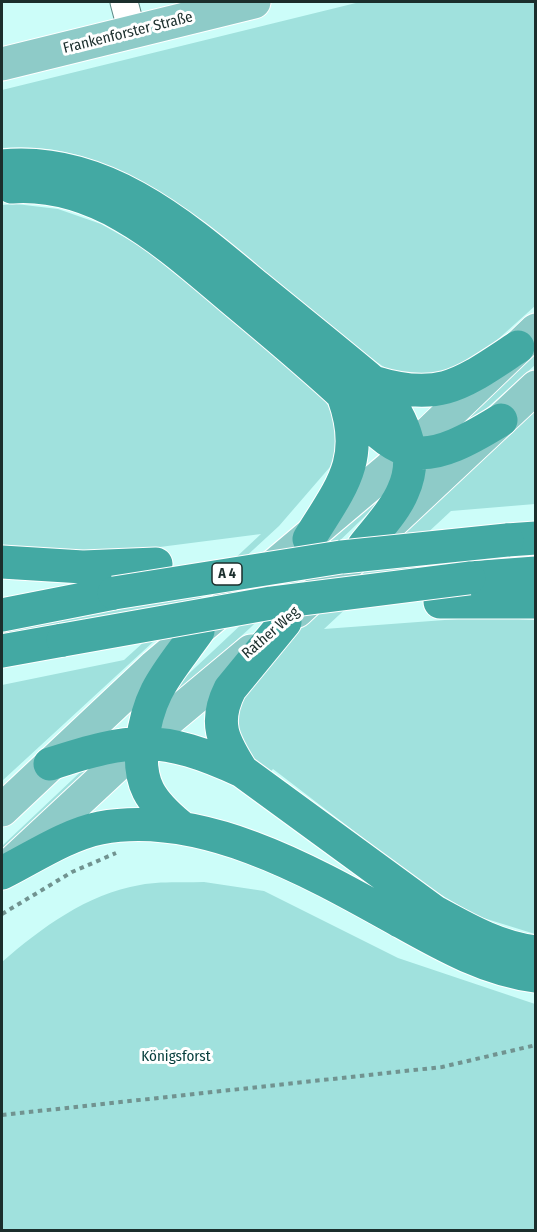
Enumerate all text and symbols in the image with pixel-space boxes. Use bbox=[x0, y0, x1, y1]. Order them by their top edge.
street label: Frankenforster Straße bbox=[61, 8, 195, 58]
road number: A 4 bbox=[212, 563, 242, 585]
street label: Rather Weg bbox=[239, 603, 303, 663]
park label: Königsforst bbox=[141, 1048, 211, 1066]

